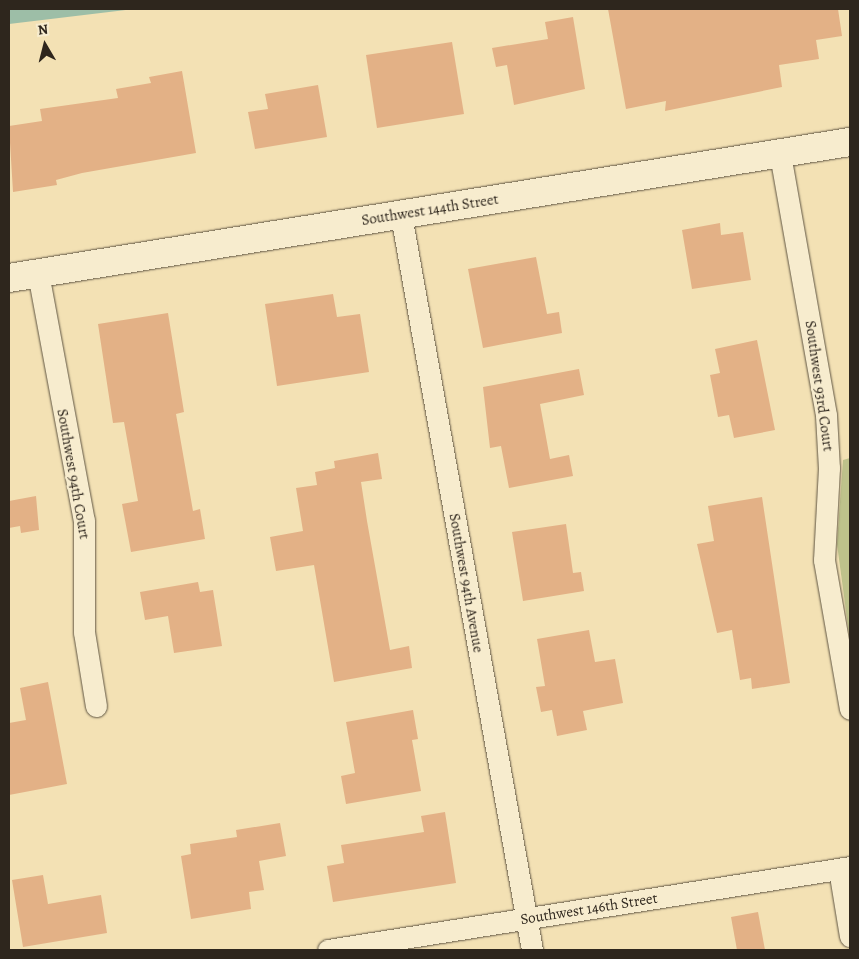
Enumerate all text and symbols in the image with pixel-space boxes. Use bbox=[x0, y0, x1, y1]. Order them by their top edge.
north arrow bbox=[20, 20, 70, 70]
text: N bbox=[36, 20, 49, 40]
street label: Southwest 144th Street bbox=[360, 190, 500, 230]
street label: Southwest 93rd Court bbox=[801, 319, 837, 453]
street label: Southwest 94th Court bbox=[53, 408, 93, 540]
street label: Southwest 94th Avenue bbox=[445, 512, 487, 654]
street label: Southwest 146th Street bbox=[519, 889, 659, 929]

